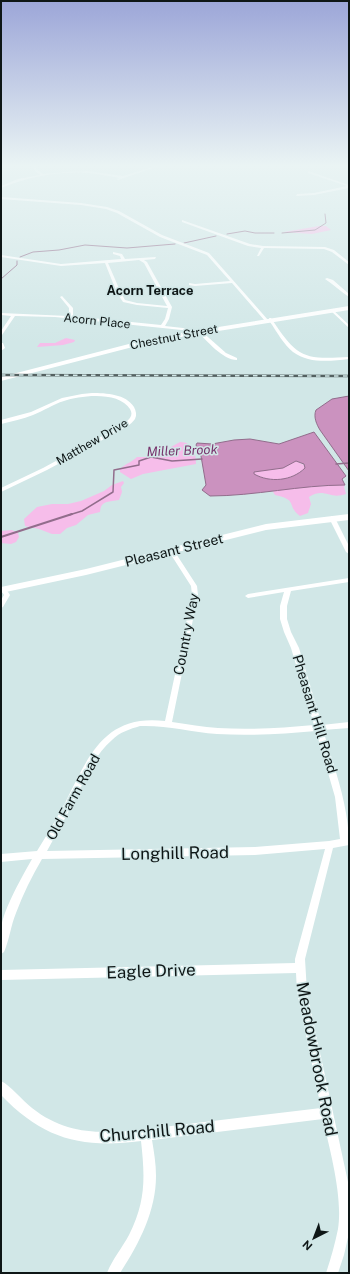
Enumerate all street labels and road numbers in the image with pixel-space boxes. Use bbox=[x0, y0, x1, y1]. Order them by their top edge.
street label: Acorn Place bbox=[63, 311, 131, 331]
street label: Chestnut Street bbox=[129, 322, 219, 352]
street label: Matthew Drive bbox=[54, 416, 130, 468]
street label: Pleasant Street bbox=[123, 530, 225, 570]
street label: Country Way bbox=[170, 591, 202, 676]
street label: Pheasant Hill Road bbox=[289, 653, 341, 775]
street label: Old Farm Road bbox=[43, 751, 103, 843]
street label: Longhill Road bbox=[121, 842, 229, 864]
street label: Eagle Drive bbox=[106, 959, 196, 983]
street label: Meadowbrook Road bbox=[292, 980, 342, 1138]
street label: Churchill Road bbox=[99, 1116, 215, 1146]

